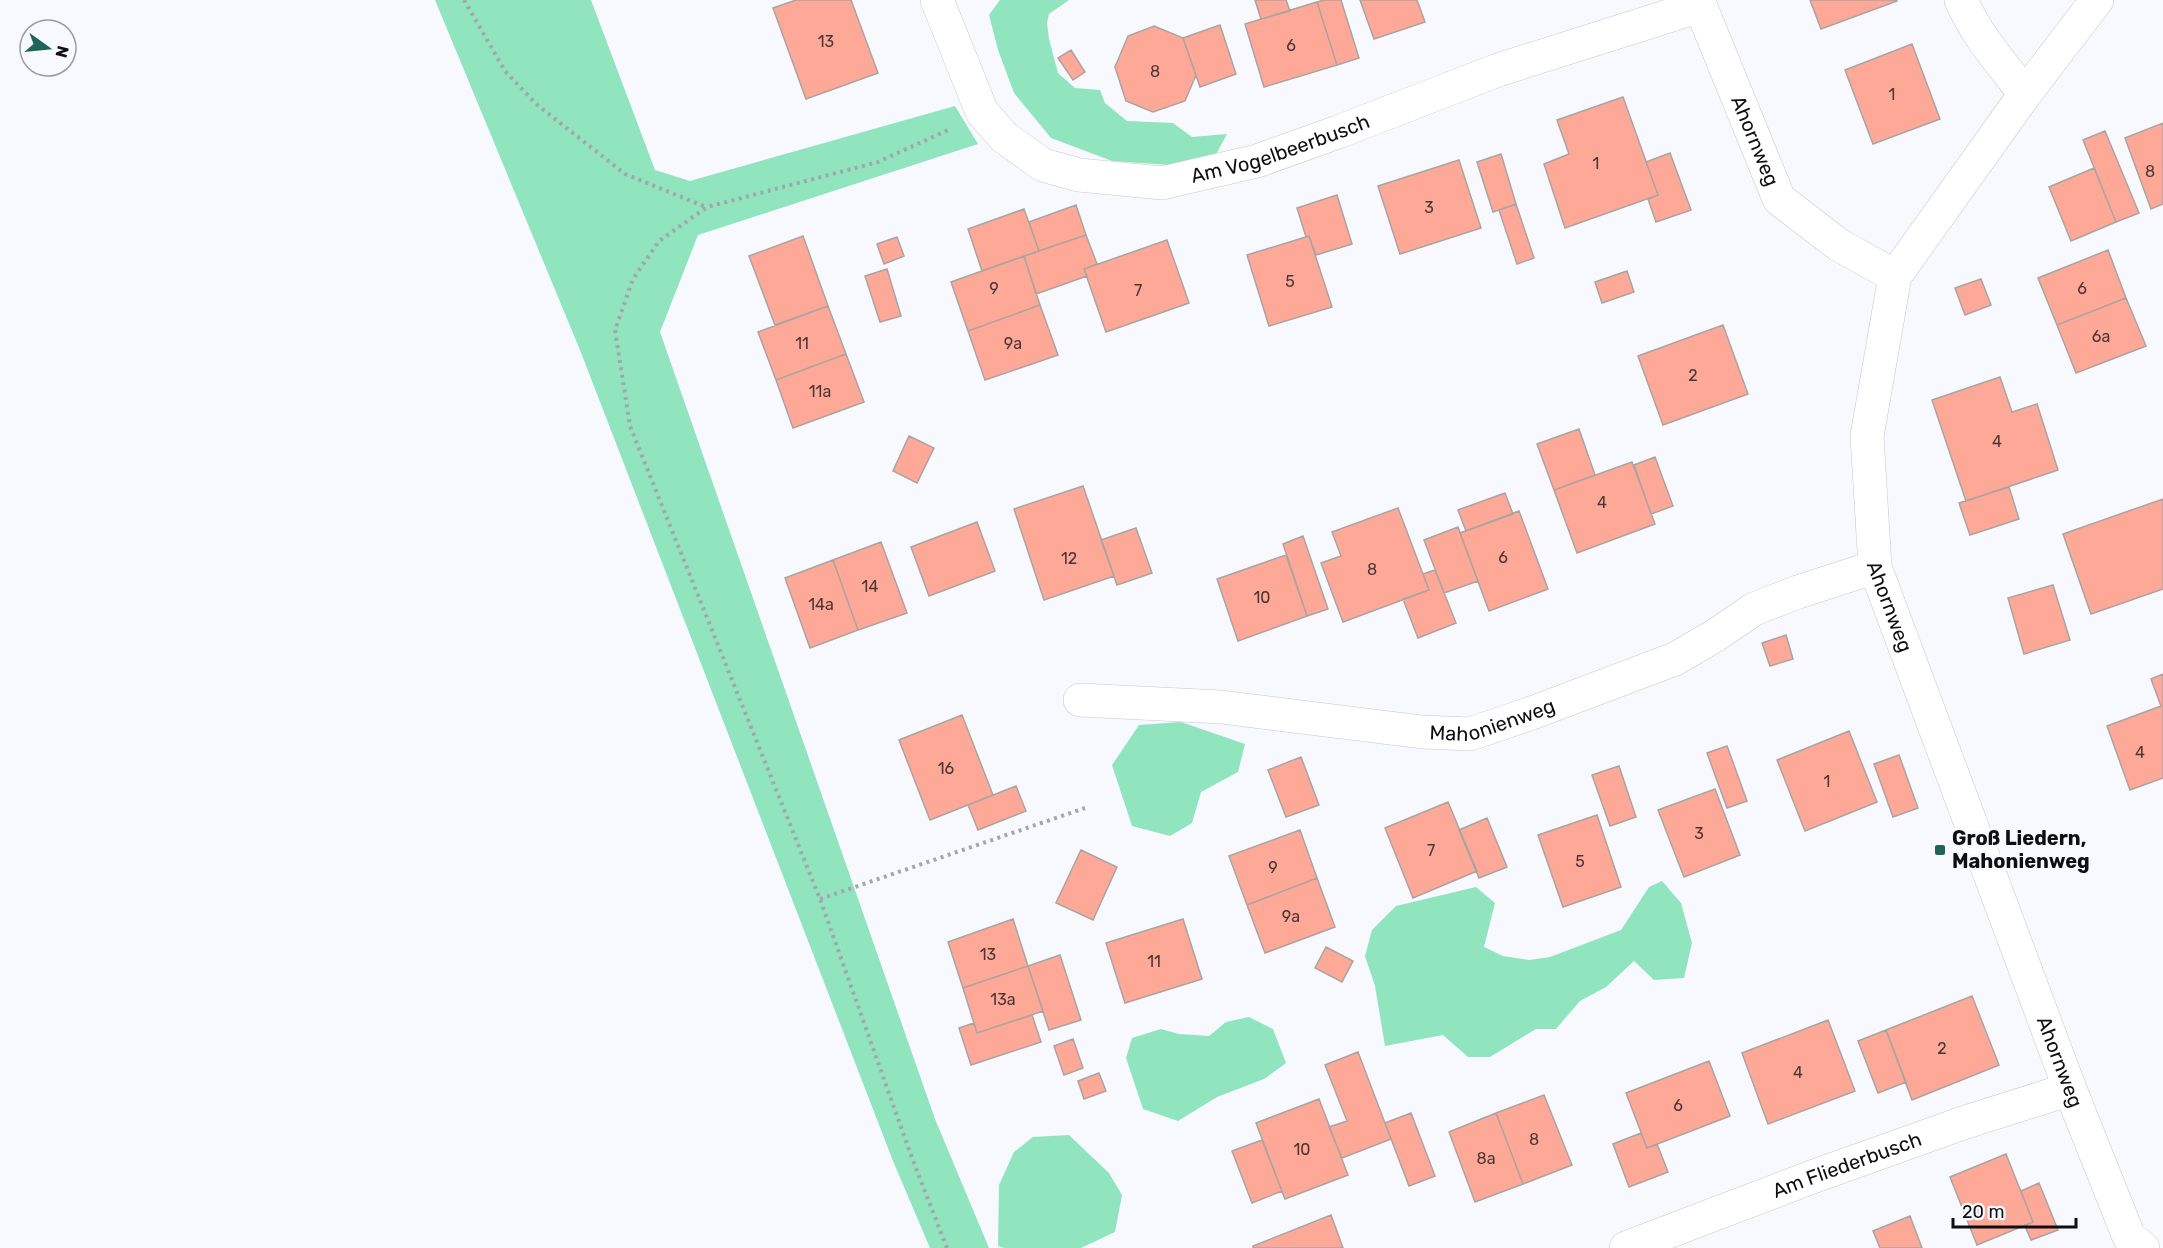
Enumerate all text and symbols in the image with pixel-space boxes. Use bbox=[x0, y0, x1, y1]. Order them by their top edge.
north arrow bbox=[18, 18, 78, 78]
house number: 13 bbox=[818, 32, 834, 51]
house number: 6 bbox=[1286, 36, 1296, 55]
text: N bbox=[51, 44, 73, 60]
house number: 8 bbox=[1150, 62, 1160, 81]
house number: 1 bbox=[1889, 85, 1895, 104]
street label: Ahornweg bbox=[1726, 92, 1784, 190]
street label: Am Vogelbeerbusch bbox=[1189, 109, 1373, 188]
house number: 1 bbox=[1593, 154, 1599, 173]
house number: 8 bbox=[2145, 162, 2155, 181]
house number: 3 bbox=[1424, 198, 1434, 217]
house number: 5 bbox=[1285, 272, 1295, 291]
house number: 9 bbox=[989, 279, 999, 298]
house number: 6 bbox=[2077, 279, 2087, 298]
house number: 7 bbox=[1134, 281, 1142, 300]
house number: 6a bbox=[2092, 327, 2110, 346]
house number: 11 bbox=[795, 334, 809, 353]
house number: 9a bbox=[1004, 334, 1022, 353]
house number: 2 bbox=[1688, 366, 1698, 385]
house number: 11a bbox=[809, 382, 831, 401]
house number: 4 bbox=[1992, 432, 2002, 451]
house number: 4 bbox=[1597, 493, 1607, 512]
house number: 6 bbox=[1498, 548, 1508, 567]
house number: 12 bbox=[1061, 549, 1077, 568]
street label: Ahornweg bbox=[1862, 558, 1918, 656]
house number: 8 bbox=[1367, 560, 1377, 579]
house number: 14 bbox=[862, 577, 878, 596]
house number: 10 bbox=[1253, 588, 1271, 607]
house number: 14a bbox=[808, 595, 834, 614]
street label: Mahonienweg bbox=[1429, 693, 1558, 746]
house number: 4 bbox=[2135, 743, 2145, 762]
house number: 16 bbox=[938, 759, 955, 778]
house number: 1 bbox=[1824, 772, 1830, 791]
house number: 3 bbox=[1694, 824, 1704, 843]
place label: Groß Liedern, Mahonienweg bbox=[1952, 826, 2090, 873]
house number: 7 bbox=[1427, 841, 1435, 860]
marker: Groß Liedern, Mahonienweg bbox=[1933, 843, 1947, 857]
house number: 5 bbox=[1575, 852, 1585, 871]
house number: 9 bbox=[1268, 858, 1278, 877]
house number: 9a bbox=[1282, 907, 1300, 926]
house number: 13 bbox=[980, 945, 996, 964]
house number: 11 bbox=[1147, 952, 1161, 971]
house number: 13a bbox=[990, 990, 1016, 1009]
street label: Ahornweg bbox=[2032, 1013, 2088, 1111]
house number: 2 bbox=[1937, 1039, 1947, 1058]
house number: 4 bbox=[1793, 1063, 1803, 1082]
house number: 6 bbox=[1673, 1096, 1683, 1115]
street label: Am Fliederbusch bbox=[1769, 1127, 1925, 1203]
house number: 8 bbox=[1529, 1130, 1539, 1149]
house number: 10 bbox=[1293, 1140, 1311, 1159]
house number: 8a bbox=[1476, 1149, 1496, 1168]
scale bar bbox=[1953, 1191, 2076, 1229]
text: 20 m bbox=[1962, 1201, 2004, 1223]

